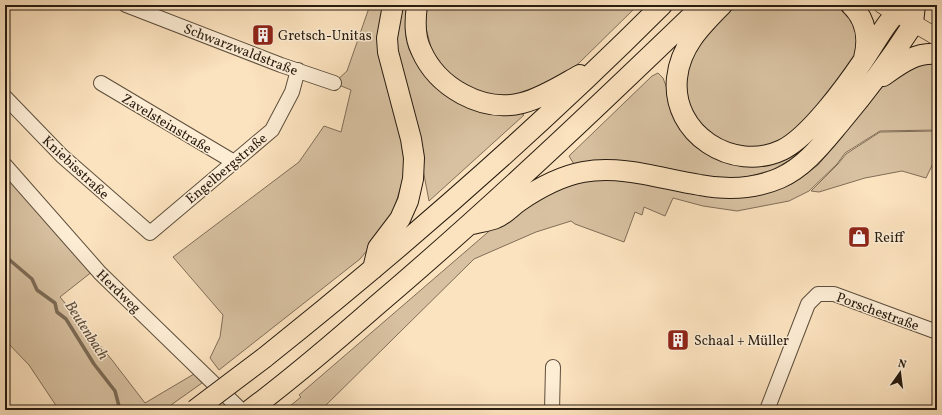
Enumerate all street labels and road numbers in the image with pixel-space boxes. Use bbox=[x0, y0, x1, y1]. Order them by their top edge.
street label: Schwarzwaldstraße bbox=[181, 20, 301, 81]
street label: Zavelsteinstraße bbox=[118, 90, 215, 159]
street label: Engelbergstraße bbox=[182, 129, 272, 209]
street label: Kniebisstraße bbox=[37, 132, 113, 204]
street label: Herdweg bbox=[91, 266, 144, 318]
street label: Porschestraße bbox=[833, 289, 922, 336]

